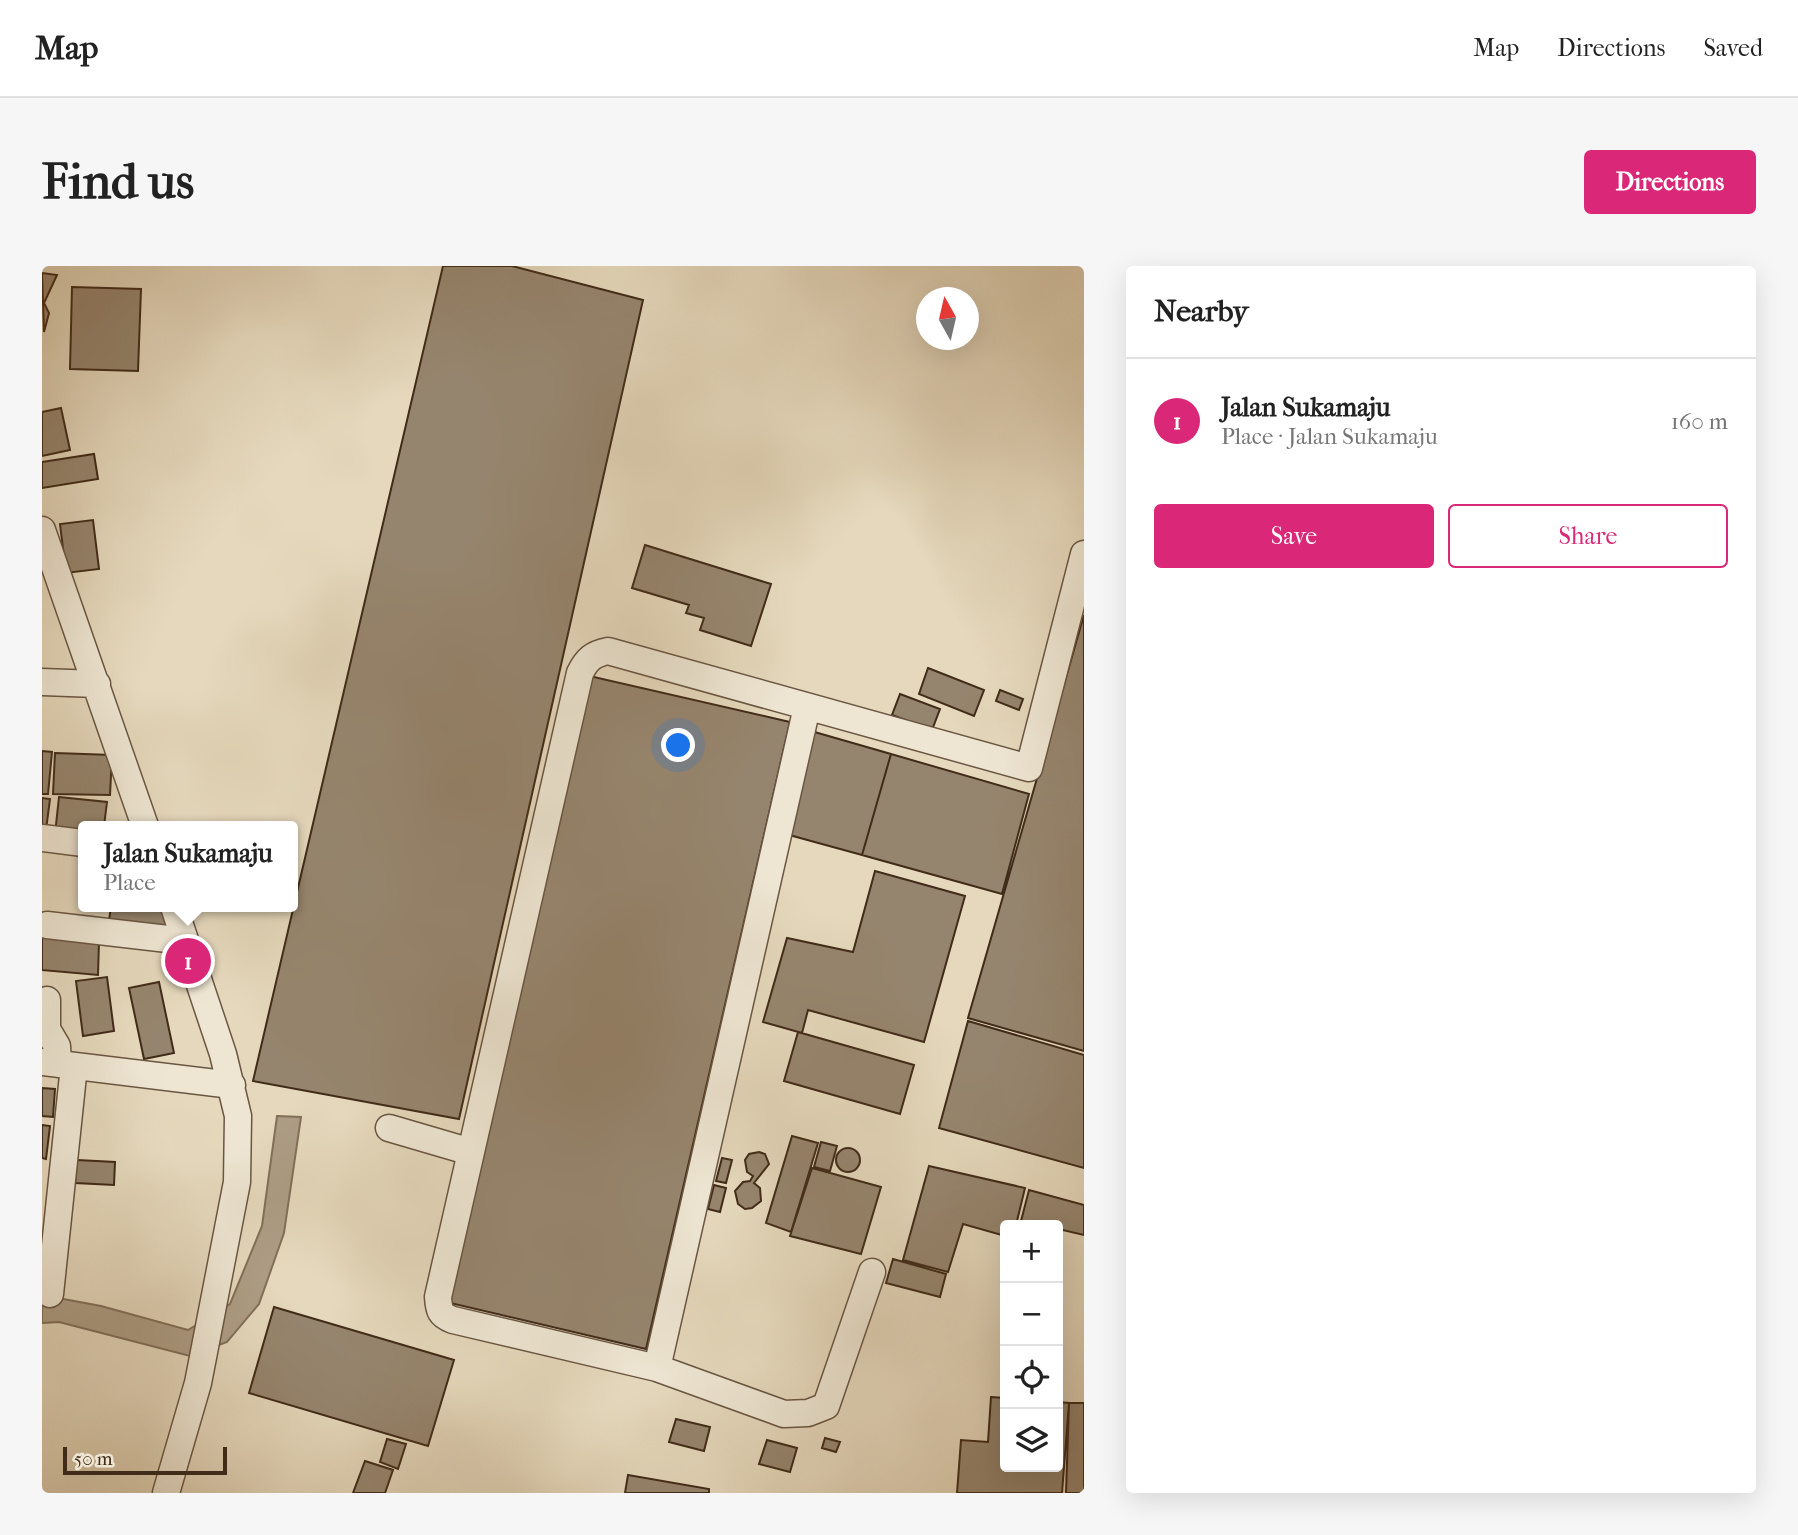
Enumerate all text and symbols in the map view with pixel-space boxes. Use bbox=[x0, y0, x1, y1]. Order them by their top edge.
text: Map bbox=[35, 29, 98, 68]
text: Map bbox=[1473, 34, 1519, 62]
text: Directions bbox=[1557, 34, 1665, 62]
text: Saved bbox=[1703, 34, 1763, 62]
button: Directions bbox=[1584, 150, 1756, 214]
text: Find us bbox=[42, 153, 194, 211]
north arrow bbox=[916, 287, 979, 350]
text: Nearby bbox=[1154, 294, 1249, 329]
text: Jalan Sukamaju bbox=[1221, 392, 1391, 423]
text: 1 bbox=[1173, 408, 1181, 435]
text: 160 m bbox=[1671, 408, 1728, 435]
text: Place · Jalan Sukamaju bbox=[1221, 423, 1438, 450]
button: Save bbox=[1154, 504, 1434, 568]
button: Share bbox=[1448, 504, 1728, 568]
your location bbox=[661, 728, 695, 762]
popup bbox=[78, 821, 298, 912]
text: Jalan Sukamaju bbox=[103, 838, 273, 869]
text: Place bbox=[103, 869, 156, 896]
pin: 1 bbox=[165, 935, 211, 987]
map controls bbox=[1000, 1220, 1063, 1472]
button: + bbox=[1000, 1220, 1063, 1283]
button: − bbox=[1000, 1283, 1063, 1346]
button: locate bbox=[1000, 1346, 1063, 1409]
button: layers bbox=[1000, 1409, 1063, 1472]
scale bar bbox=[63, 1444, 228, 1476]
text: 50 m bbox=[74, 1448, 113, 1470]

